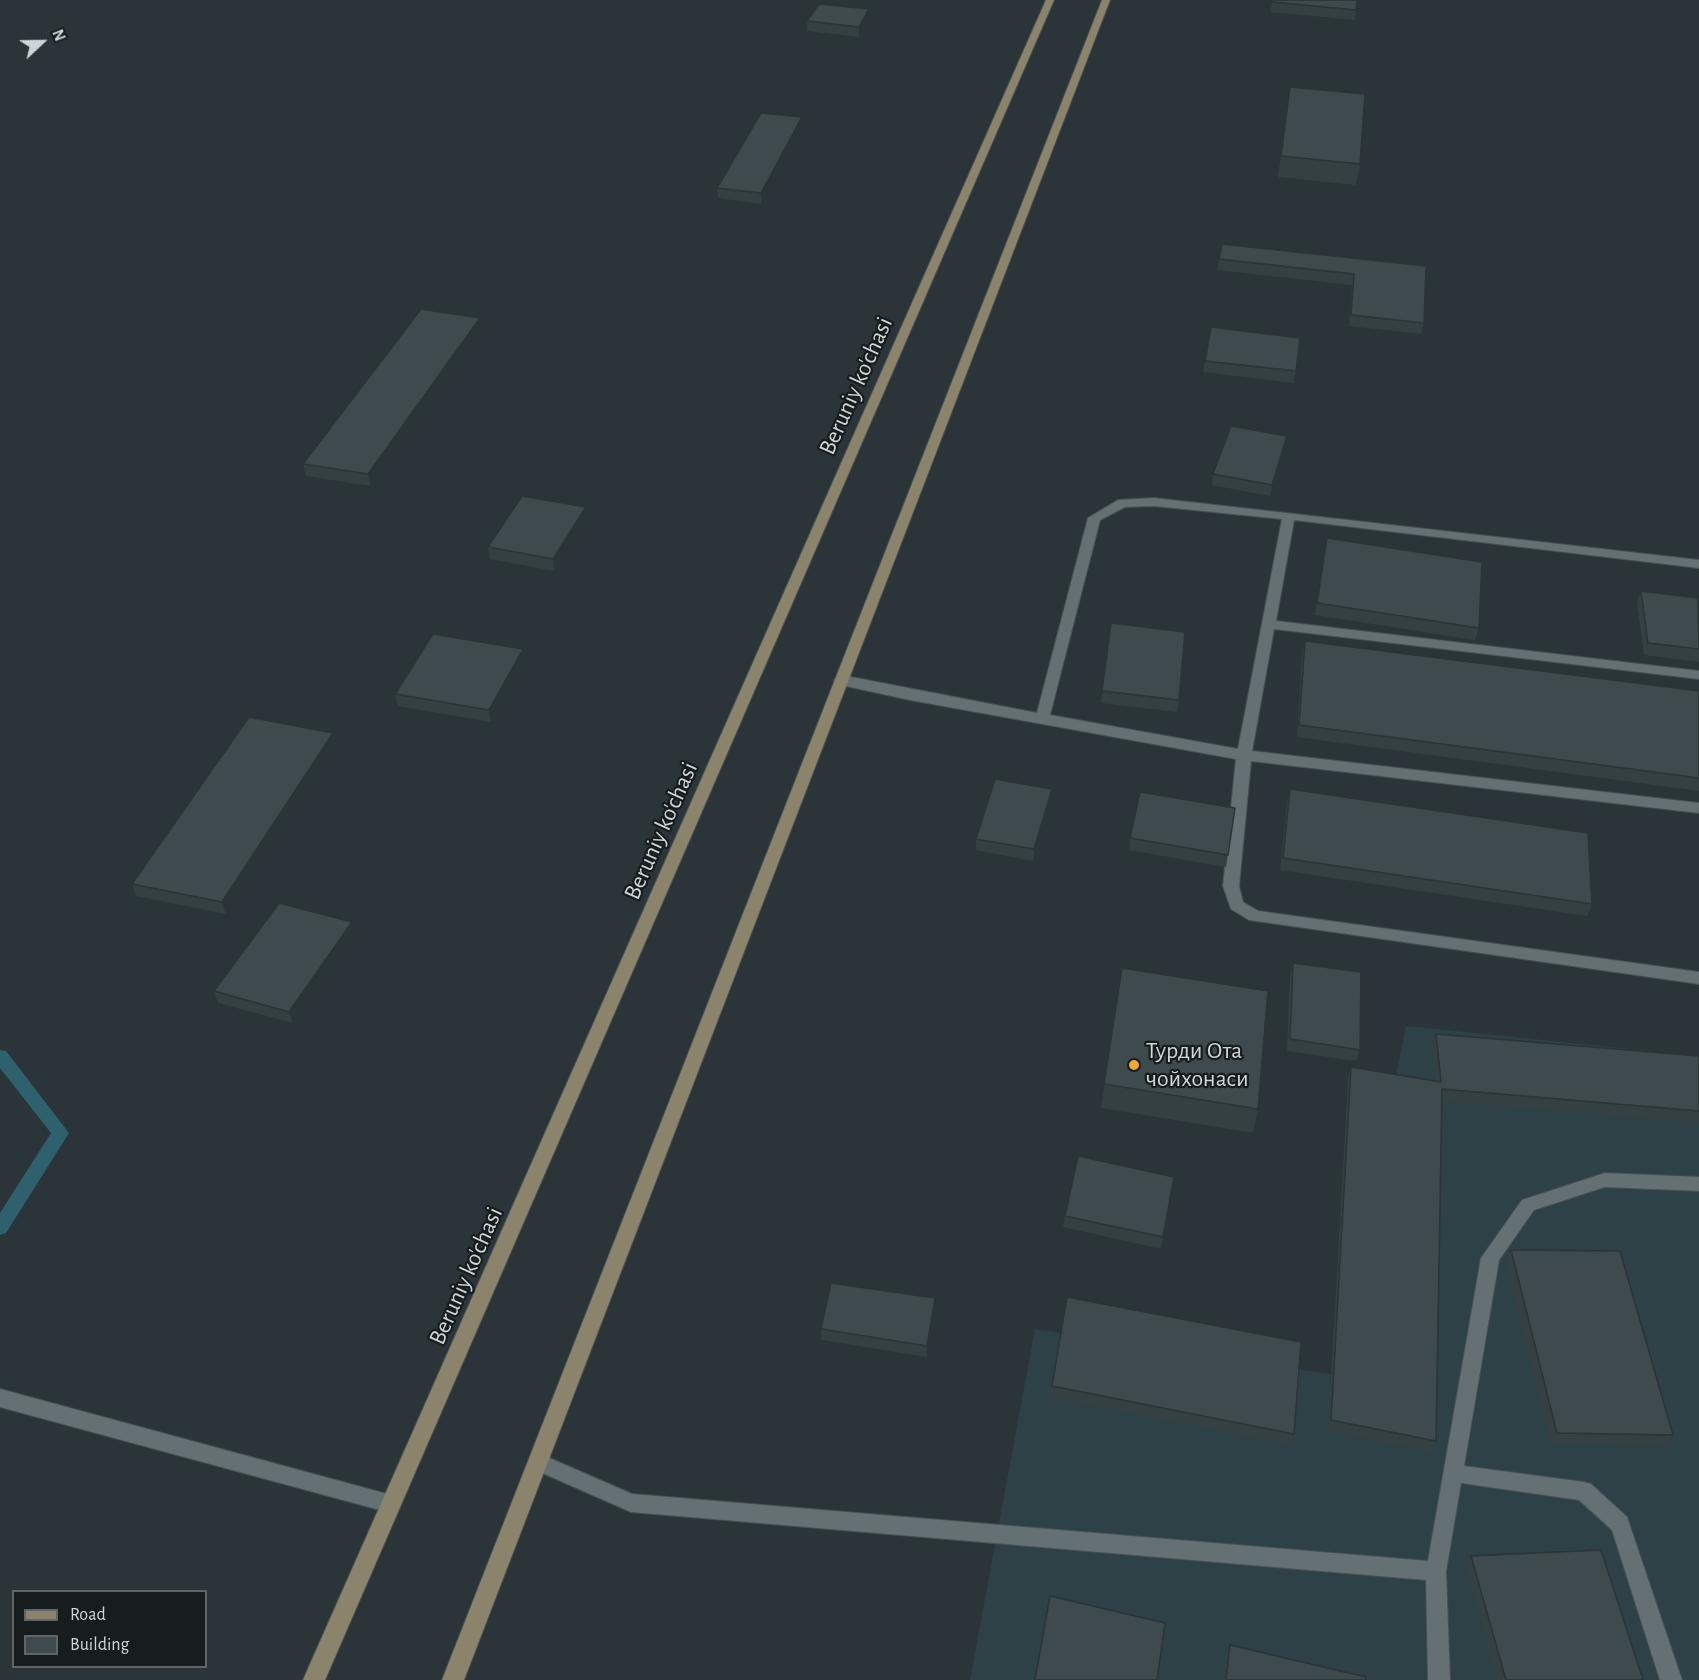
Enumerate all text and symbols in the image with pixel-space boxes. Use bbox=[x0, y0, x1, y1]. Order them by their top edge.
north arrow bbox=[12, 12, 72, 72]
text: N bbox=[49, 27, 68, 43]
street label: Beruniy ko'chasi bbox=[813, 313, 899, 459]
street label: Beruniy ko'chasi bbox=[618, 758, 704, 904]
place label: Турди Ота чойхонаси bbox=[1146, 1037, 1249, 1093]
marker: Турди Ота чойхонаси bbox=[1127, 1058, 1141, 1072]
street label: Beruniy ko'chasi bbox=[423, 1203, 509, 1349]
legend bbox=[12, 1590, 207, 1668]
text: Road bbox=[70, 1606, 106, 1624]
text: Building bbox=[70, 1636, 129, 1654]

